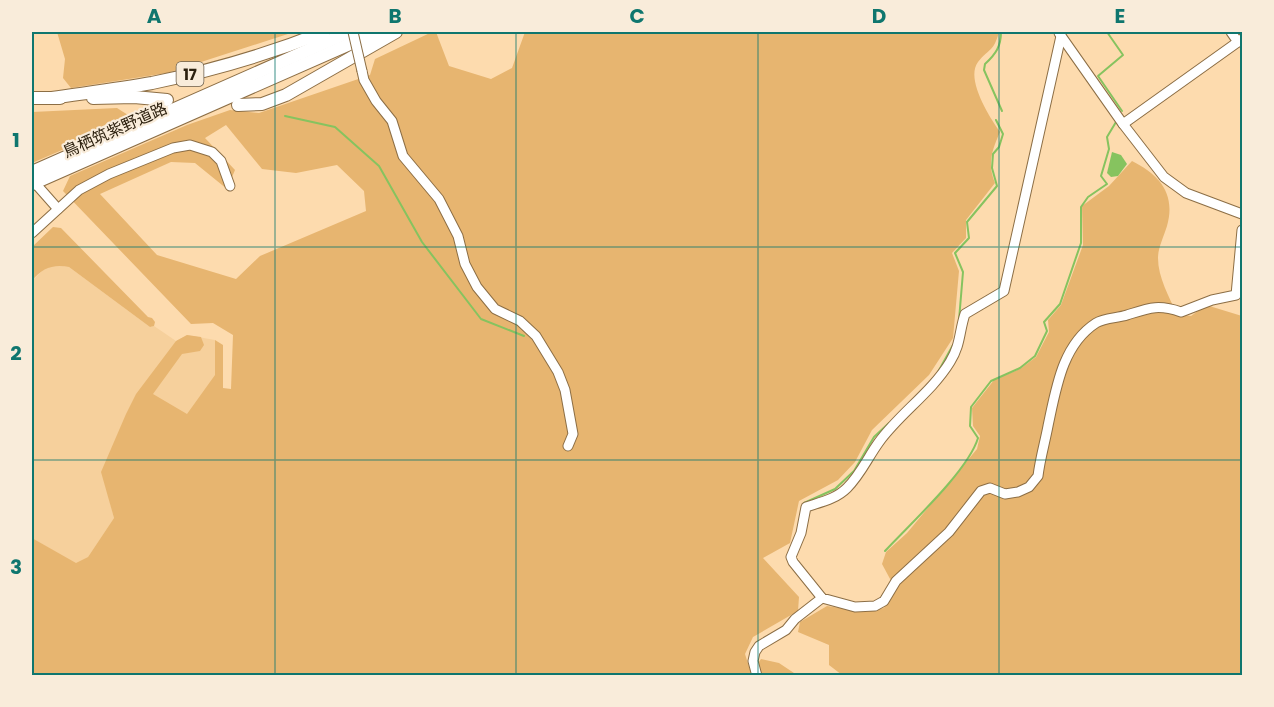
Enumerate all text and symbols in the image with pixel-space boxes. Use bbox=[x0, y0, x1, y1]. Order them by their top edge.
text: A bbox=[147, 2, 162, 30]
text: B bbox=[388, 2, 402, 30]
text: C bbox=[629, 2, 645, 30]
text: D bbox=[872, 2, 886, 30]
text: E bbox=[1115, 2, 1125, 30]
road number: 17 bbox=[176, 62, 204, 86]
street label: 鳥栖筑紫野道路 bbox=[59, 97, 171, 163]
text: 1 bbox=[12, 126, 20, 154]
text: 2 bbox=[10, 339, 22, 367]
text: 3 bbox=[10, 553, 22, 581]

